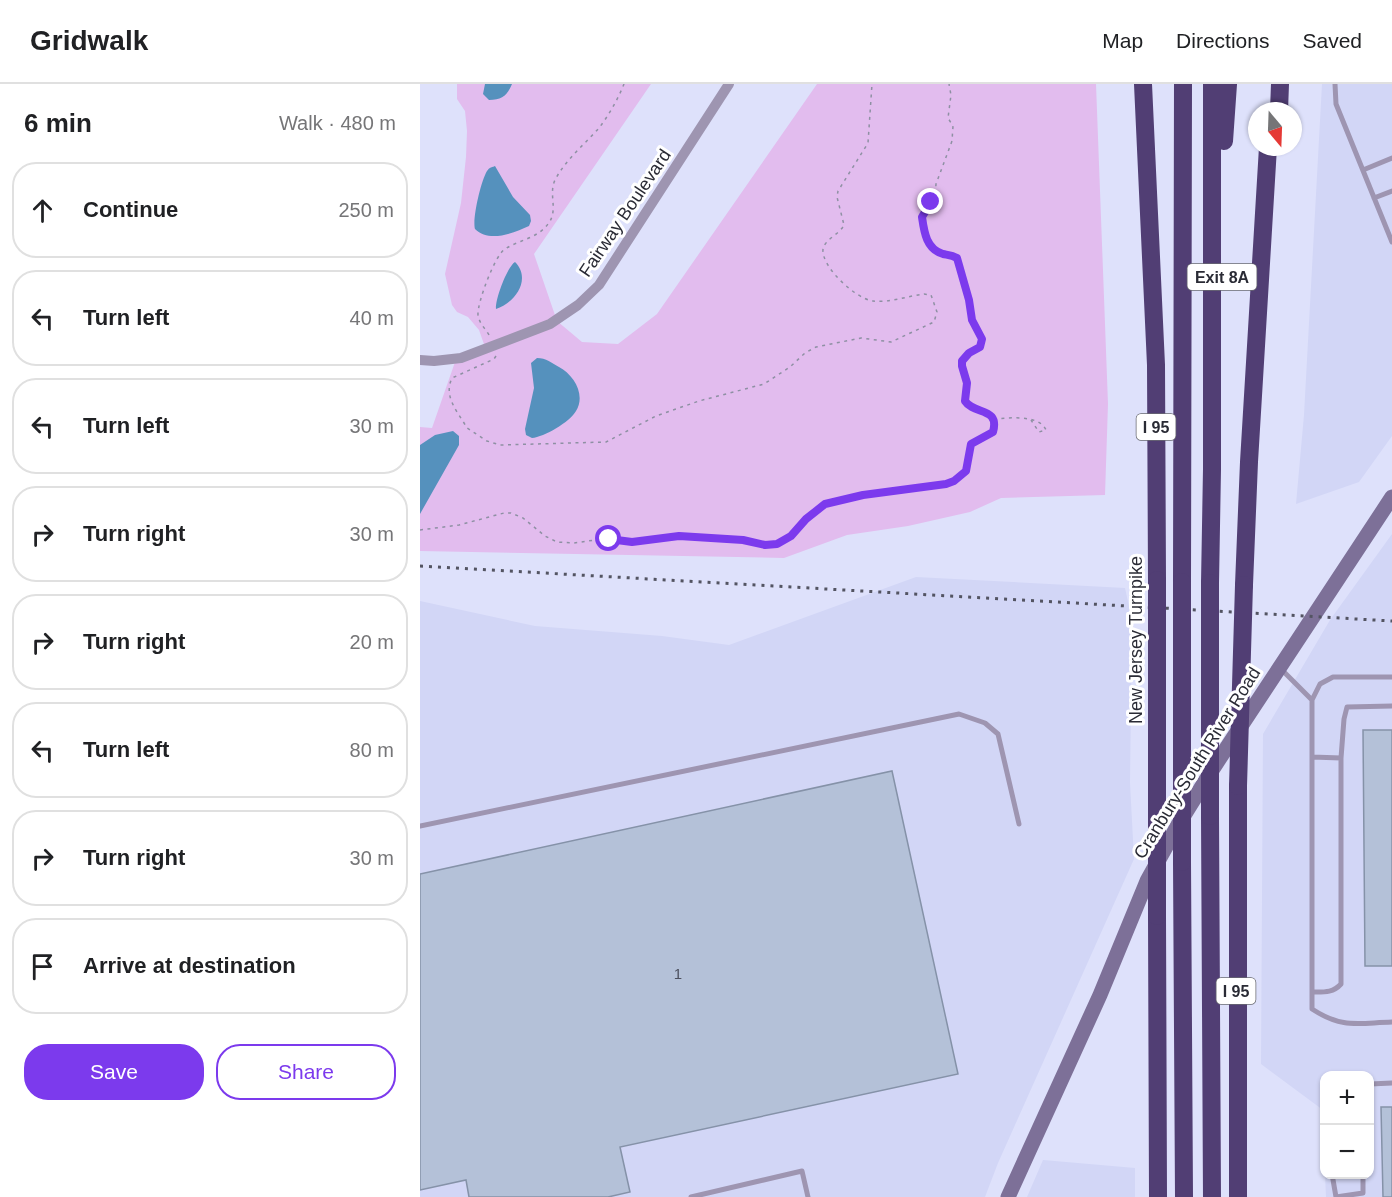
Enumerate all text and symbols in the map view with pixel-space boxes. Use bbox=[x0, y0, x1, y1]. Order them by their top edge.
text: Gridwalk bbox=[30, 25, 148, 56]
text: Map bbox=[1102, 29, 1143, 52]
text: Directions bbox=[1176, 29, 1269, 52]
text: Saved bbox=[1302, 29, 1362, 52]
north arrow bbox=[1248, 102, 1302, 156]
text: 6 min bbox=[24, 108, 92, 138]
text: Walk · 480 m bbox=[279, 112, 396, 134]
street label: Fairway Boulevard bbox=[575, 146, 675, 280]
route end bbox=[917, 188, 943, 214]
icon: ahead bbox=[26, 194, 59, 227]
text: Continue bbox=[83, 197, 178, 222]
text: 250 m bbox=[338, 199, 394, 221]
road number: Exit 8A bbox=[1188, 264, 1256, 290]
icon: left bbox=[26, 302, 59, 335]
text: Turn left bbox=[83, 305, 169, 330]
text: 40 m bbox=[350, 307, 394, 329]
icon: left bbox=[26, 410, 59, 443]
text: Turn left bbox=[83, 413, 169, 438]
road number: I 95 bbox=[1136, 414, 1176, 440]
text: 30 m bbox=[350, 415, 394, 437]
icon: right bbox=[26, 518, 59, 551]
text: Turn right bbox=[83, 521, 185, 546]
text: 30 m bbox=[350, 523, 394, 545]
route start bbox=[595, 525, 621, 551]
street label: New Jersey Turnpike bbox=[1126, 556, 1146, 724]
icon: right bbox=[26, 626, 59, 659]
text: Turn right bbox=[83, 629, 185, 654]
text: 20 m bbox=[350, 631, 394, 653]
street label: Cranbury-South River Road bbox=[1130, 664, 1264, 862]
icon: left bbox=[26, 734, 59, 767]
text: Turn left bbox=[83, 737, 169, 762]
text: 80 m bbox=[350, 739, 394, 761]
icon: right bbox=[26, 842, 59, 875]
text: Turn right bbox=[83, 845, 185, 870]
text: 30 m bbox=[350, 847, 394, 869]
icon: arrive bbox=[26, 950, 59, 983]
text: Arrive at destination bbox=[83, 953, 296, 978]
house number: 1 bbox=[674, 965, 682, 982]
road number: I 95 bbox=[1216, 978, 1256, 1004]
button: Save bbox=[24, 1044, 204, 1100]
button: Share bbox=[216, 1044, 396, 1100]
map controls bbox=[1320, 1071, 1374, 1179]
button: + bbox=[1320, 1071, 1374, 1125]
button: − bbox=[1320, 1125, 1374, 1179]

